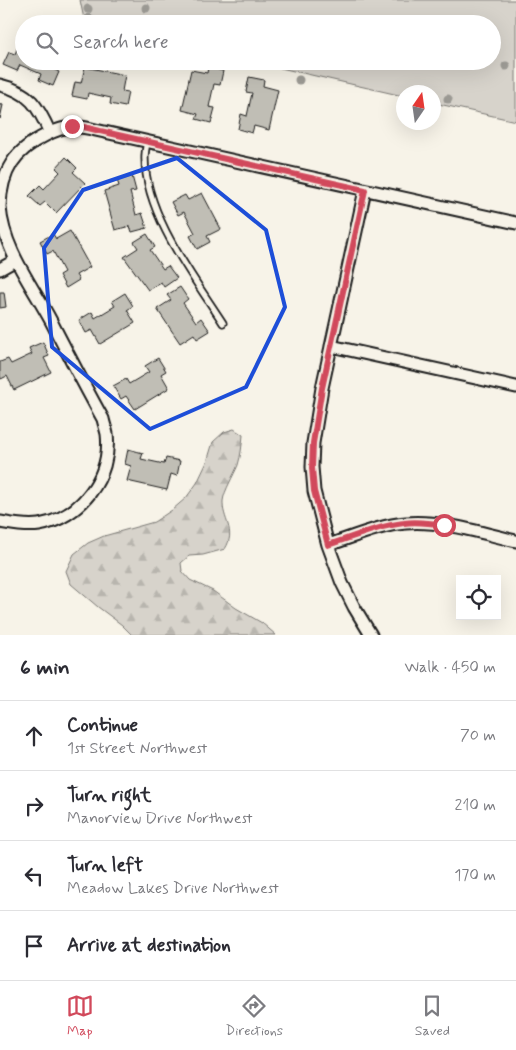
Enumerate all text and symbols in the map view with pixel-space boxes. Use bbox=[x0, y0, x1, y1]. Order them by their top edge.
search box bbox=[15, 15, 501, 70]
icon: search bbox=[33, 29, 61, 57]
text: Search here bbox=[73, 30, 169, 55]
north arrow bbox=[396, 85, 441, 130]
route end bbox=[61, 115, 84, 138]
route start bbox=[433, 514, 456, 537]
map controls bbox=[456, 575, 501, 620]
button: locate bbox=[456, 575, 501, 620]
text: 6 min bbox=[20, 654, 70, 682]
text: Walk · 450 m bbox=[405, 657, 496, 678]
text: Continue bbox=[67, 713, 138, 738]
icon: ahead bbox=[20, 722, 48, 750]
text: 70 m bbox=[460, 725, 496, 746]
text: 1st Street Northwest bbox=[67, 738, 207, 759]
text: Turn right bbox=[67, 783, 151, 808]
icon: right bbox=[20, 792, 48, 820]
text: 210 m bbox=[455, 795, 496, 816]
text: Manorview Drive Northwest bbox=[67, 808, 253, 829]
text: Turn left bbox=[67, 853, 143, 878]
icon: left bbox=[20, 862, 48, 890]
text: 170 m bbox=[454, 865, 496, 886]
text: Meadow Lakes Drive Northwest bbox=[67, 878, 279, 899]
icon: arrive bbox=[20, 932, 48, 960]
text: Arrive at destination bbox=[67, 933, 231, 958]
tab: Map bbox=[66, 992, 94, 1040]
tab: Directions bbox=[226, 992, 283, 1040]
tab: Saved bbox=[415, 992, 450, 1040]

